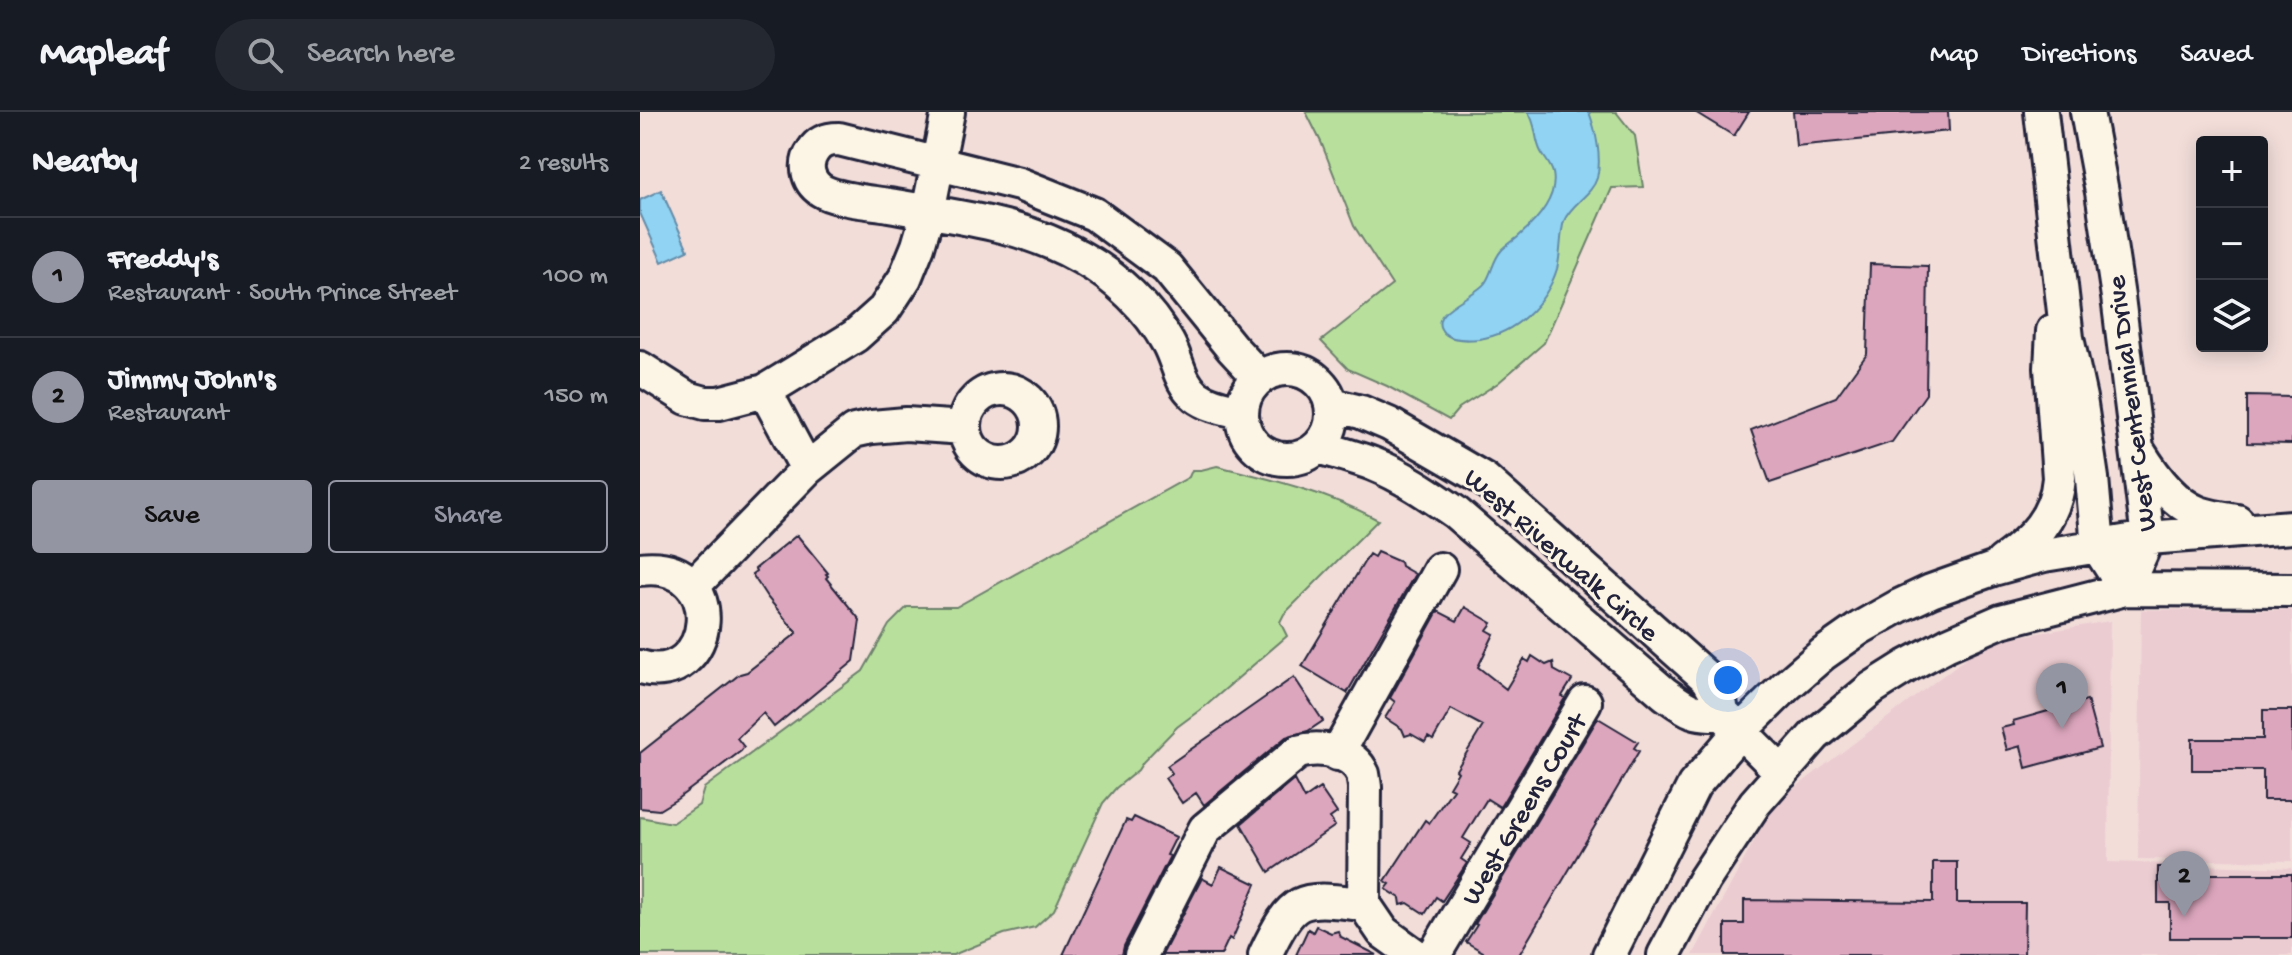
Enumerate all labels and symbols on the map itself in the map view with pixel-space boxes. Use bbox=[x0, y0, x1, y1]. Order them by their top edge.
street label: West Centennial Drive bbox=[2101, 273, 2166, 533]
street label: West Riverwalk Circle bbox=[1456, 463, 1665, 651]
your location bbox=[1708, 660, 1748, 700]
pin: 1 bbox=[2036, 663, 2088, 729]
street label: West Greens Court bbox=[1456, 706, 1597, 912]
pin: 2 bbox=[2158, 851, 2210, 917]

